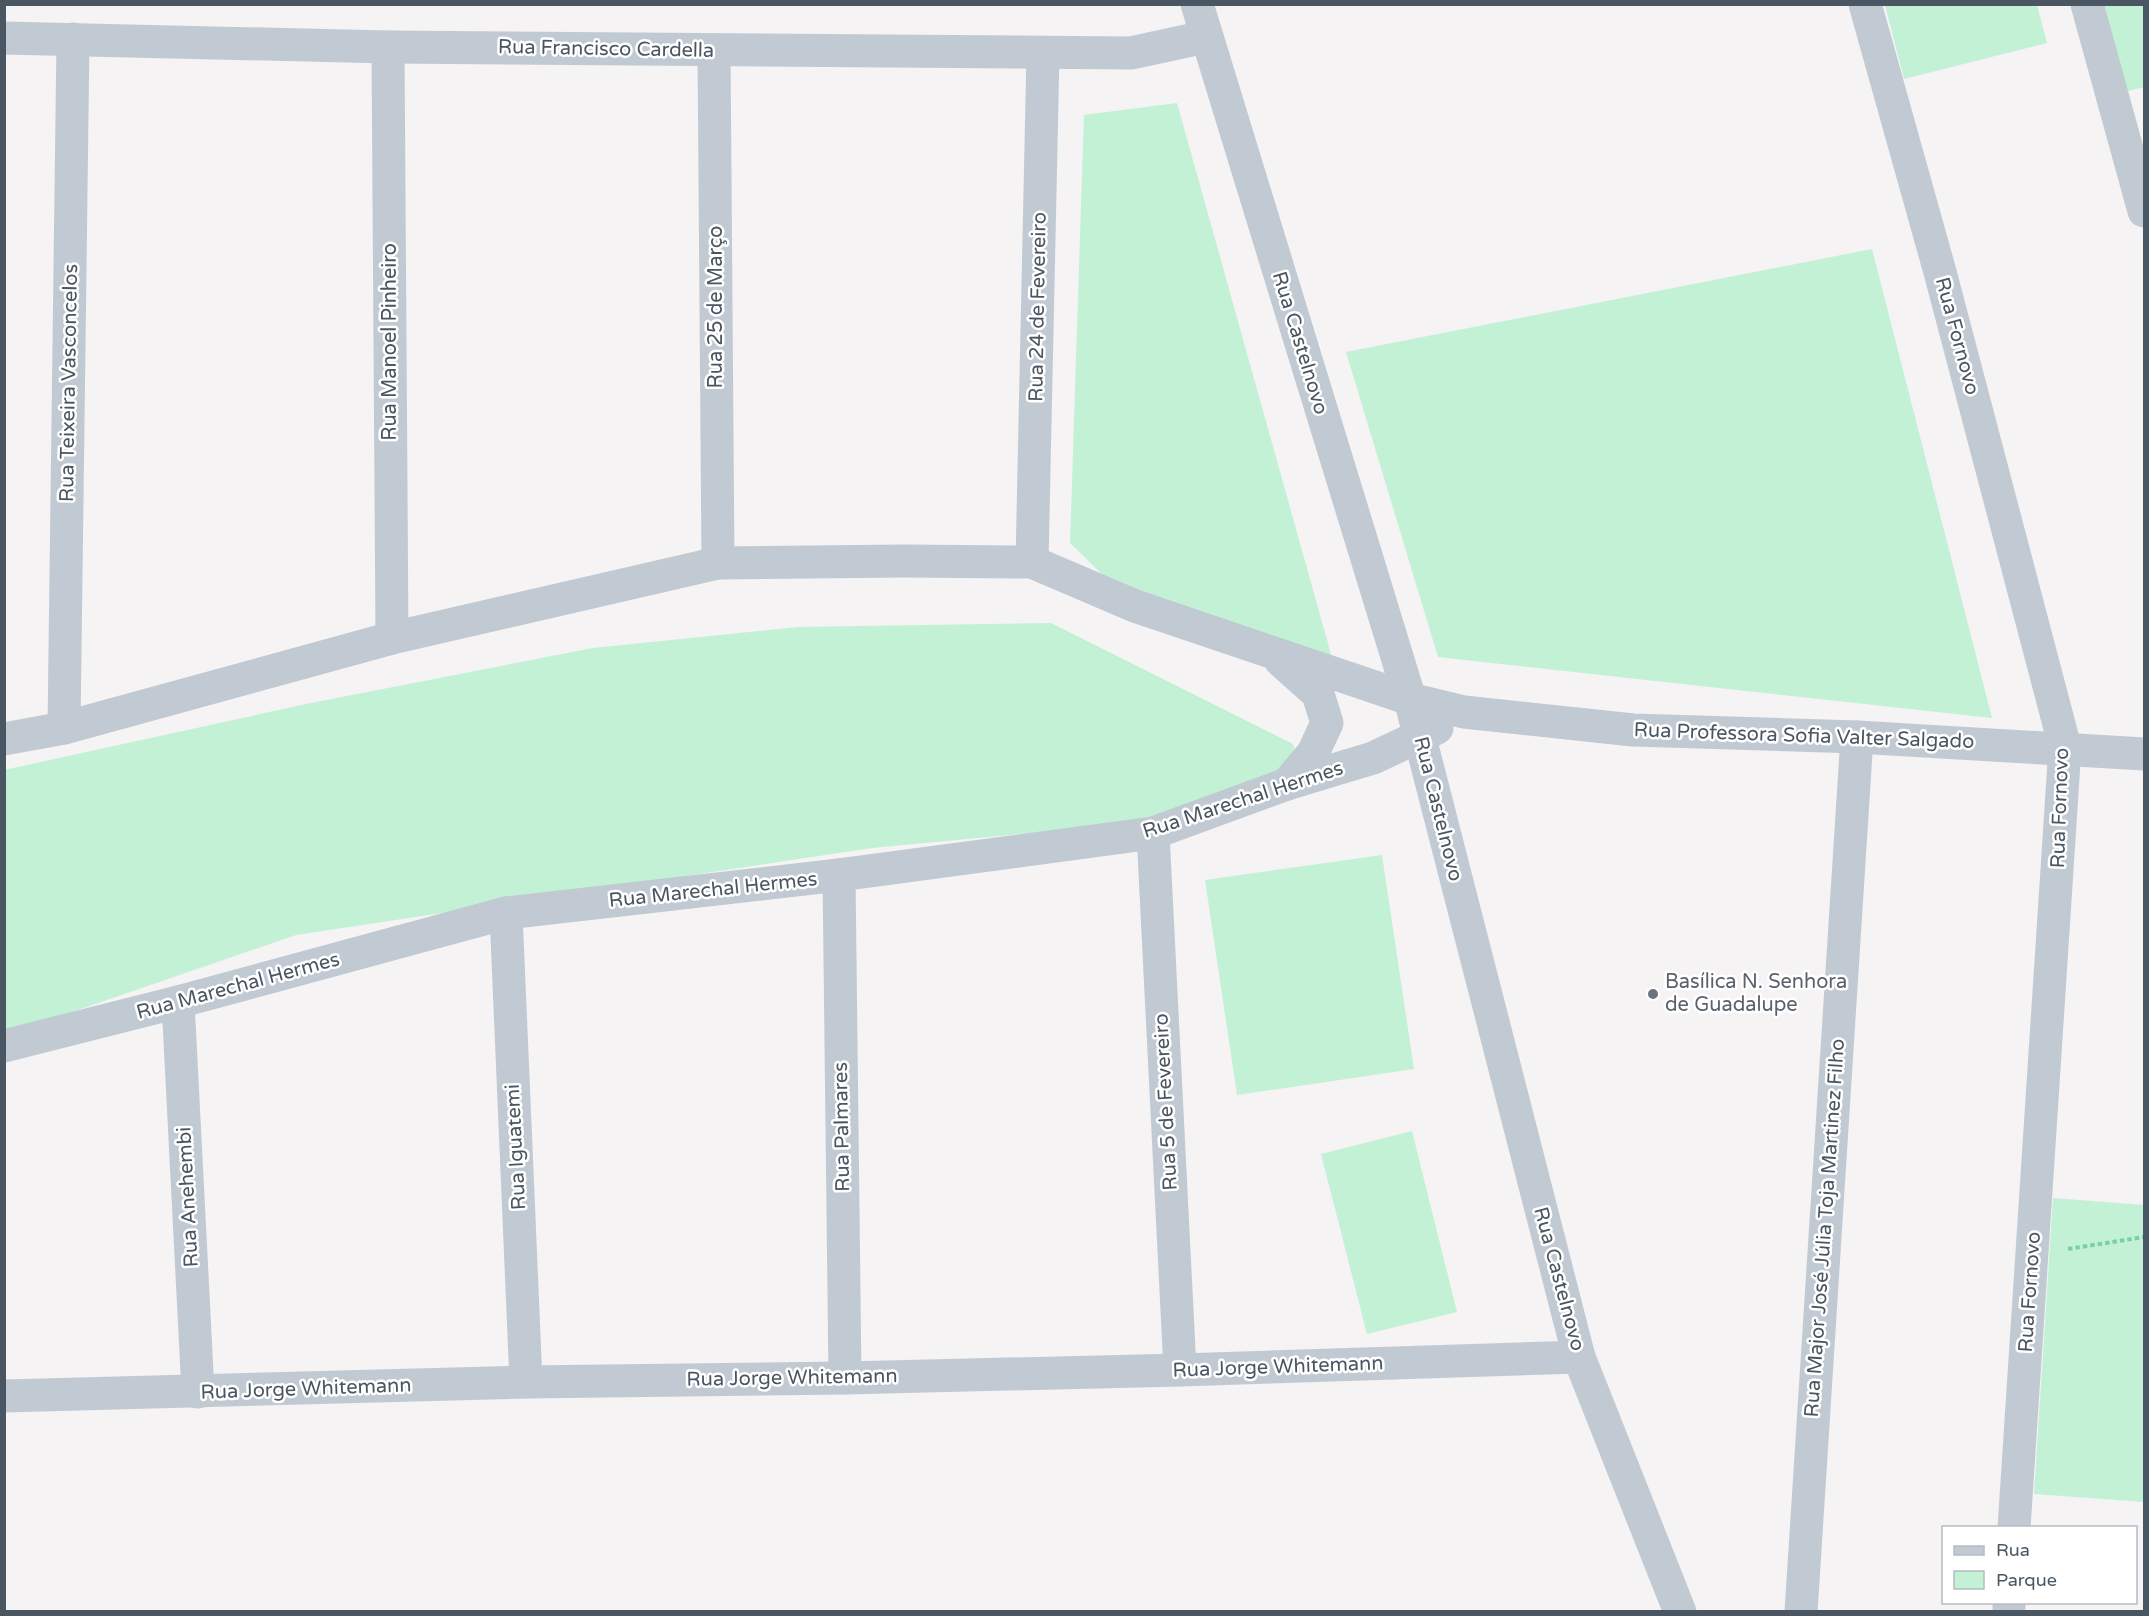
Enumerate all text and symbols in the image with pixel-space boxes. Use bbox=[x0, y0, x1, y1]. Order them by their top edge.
street label: Rua Francisco Cardella bbox=[498, 35, 714, 63]
street label: Rua 24 de Fevereiro bbox=[1024, 212, 1052, 402]
street label: Rua 25 de Março bbox=[704, 226, 728, 388]
street label: Rua Manoel Pinheiro bbox=[378, 243, 402, 441]
street label: Rua Teixeira Vasconcelos bbox=[55, 264, 83, 502]
street label: Rua Castelnovo bbox=[1267, 269, 1333, 417]
street label: Rua Fornovo bbox=[1930, 275, 1984, 397]
street label: Rua Professora Sofia Valter Salgado bbox=[1633, 718, 1975, 754]
street label: Rua Castelnovo bbox=[1408, 734, 1468, 884]
street label: Rua Fornovo bbox=[2046, 747, 2074, 869]
street label: Rua Marechal Hermes bbox=[1140, 756, 1346, 844]
street label: Rua Marechal Hermes bbox=[608, 867, 818, 913]
street label: Rua Marechal Hermes bbox=[134, 947, 342, 1025]
place label: Basílica N. Senhora de Guadalupe bbox=[1665, 970, 1847, 1017]
marker: Basílica N. Senhora de Guadalupe bbox=[1646, 987, 1660, 1001]
street label: Rua 5 de Fevereiro bbox=[1149, 1013, 1183, 1191]
street label: Rua Major José Júlia Toja Martinez Filho bbox=[1800, 1038, 1850, 1418]
street label: Rua Palmares bbox=[829, 1062, 855, 1192]
street label: Rua Iguatemi bbox=[501, 1083, 531, 1211]
street label: Rua Anehembi bbox=[172, 1126, 204, 1268]
street label: Rua Castelnovo bbox=[1528, 1204, 1590, 1354]
street label: Rua Fornovo bbox=[2014, 1231, 2046, 1353]
street label: Rua Jorge Whitemann bbox=[1172, 1351, 1384, 1383]
street label: Rua Jorge Whitemann bbox=[686, 1364, 898, 1392]
street label: Rua Jorge Whitemann bbox=[200, 1373, 412, 1405]
legend bbox=[1942, 1526, 2137, 1604]
text: Rua bbox=[1996, 1539, 2030, 1561]
text: Parque bbox=[1996, 1569, 2057, 1591]

